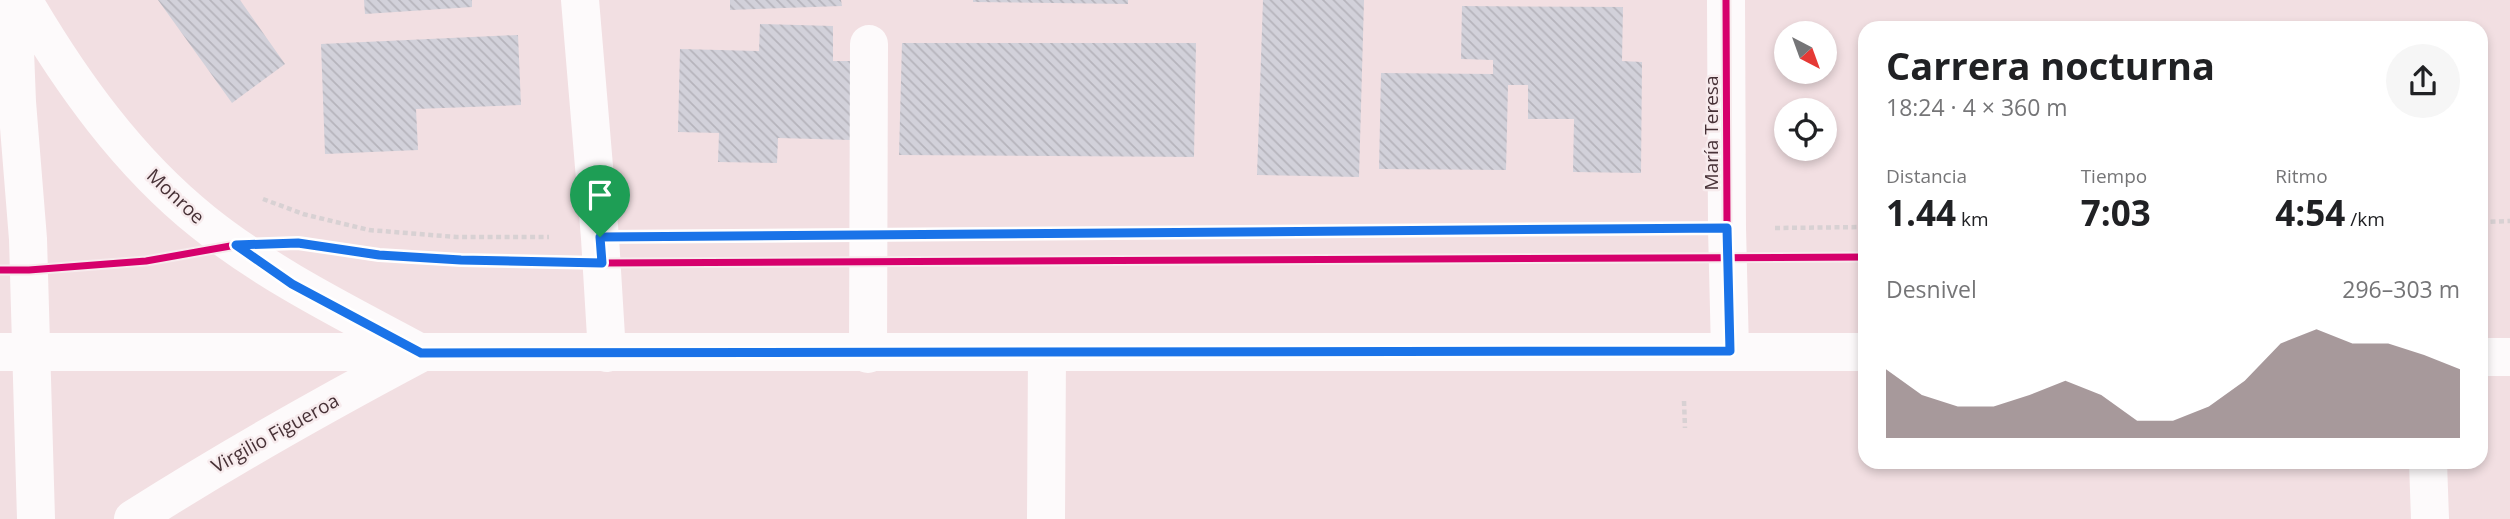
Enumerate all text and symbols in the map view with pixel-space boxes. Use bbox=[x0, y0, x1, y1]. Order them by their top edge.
north arrow bbox=[1774, 21, 1838, 84]
map controls bbox=[1774, 21, 1837, 161]
text: Carrera nocturna bbox=[1886, 39, 2215, 91]
button: share bbox=[2386, 44, 2460, 118]
street label: María Teresa bbox=[1698, 76, 1724, 190]
text: 18:24 · 4 × 360 m bbox=[1886, 91, 2068, 123]
button: locate bbox=[1774, 98, 1837, 161]
street label: Monroe bbox=[142, 163, 210, 229]
text: Distancia bbox=[1886, 163, 1967, 189]
text: Tiempo bbox=[2081, 163, 2147, 189]
text: Ritmo bbox=[2275, 163, 2328, 189]
pin bbox=[570, 165, 630, 237]
icon: arrive bbox=[581, 176, 619, 214]
text: 1.44 bbox=[1886, 189, 1956, 236]
text: 7:03 bbox=[2081, 189, 2151, 236]
text: 4:54 bbox=[2275, 189, 2345, 236]
text: km bbox=[1956, 206, 1989, 232]
text: /km bbox=[2345, 206, 2385, 232]
text: Desnivel bbox=[1886, 273, 1977, 305]
text: 296–303 m bbox=[2342, 273, 2460, 305]
street label: Virgilio Figueroa bbox=[207, 387, 343, 479]

